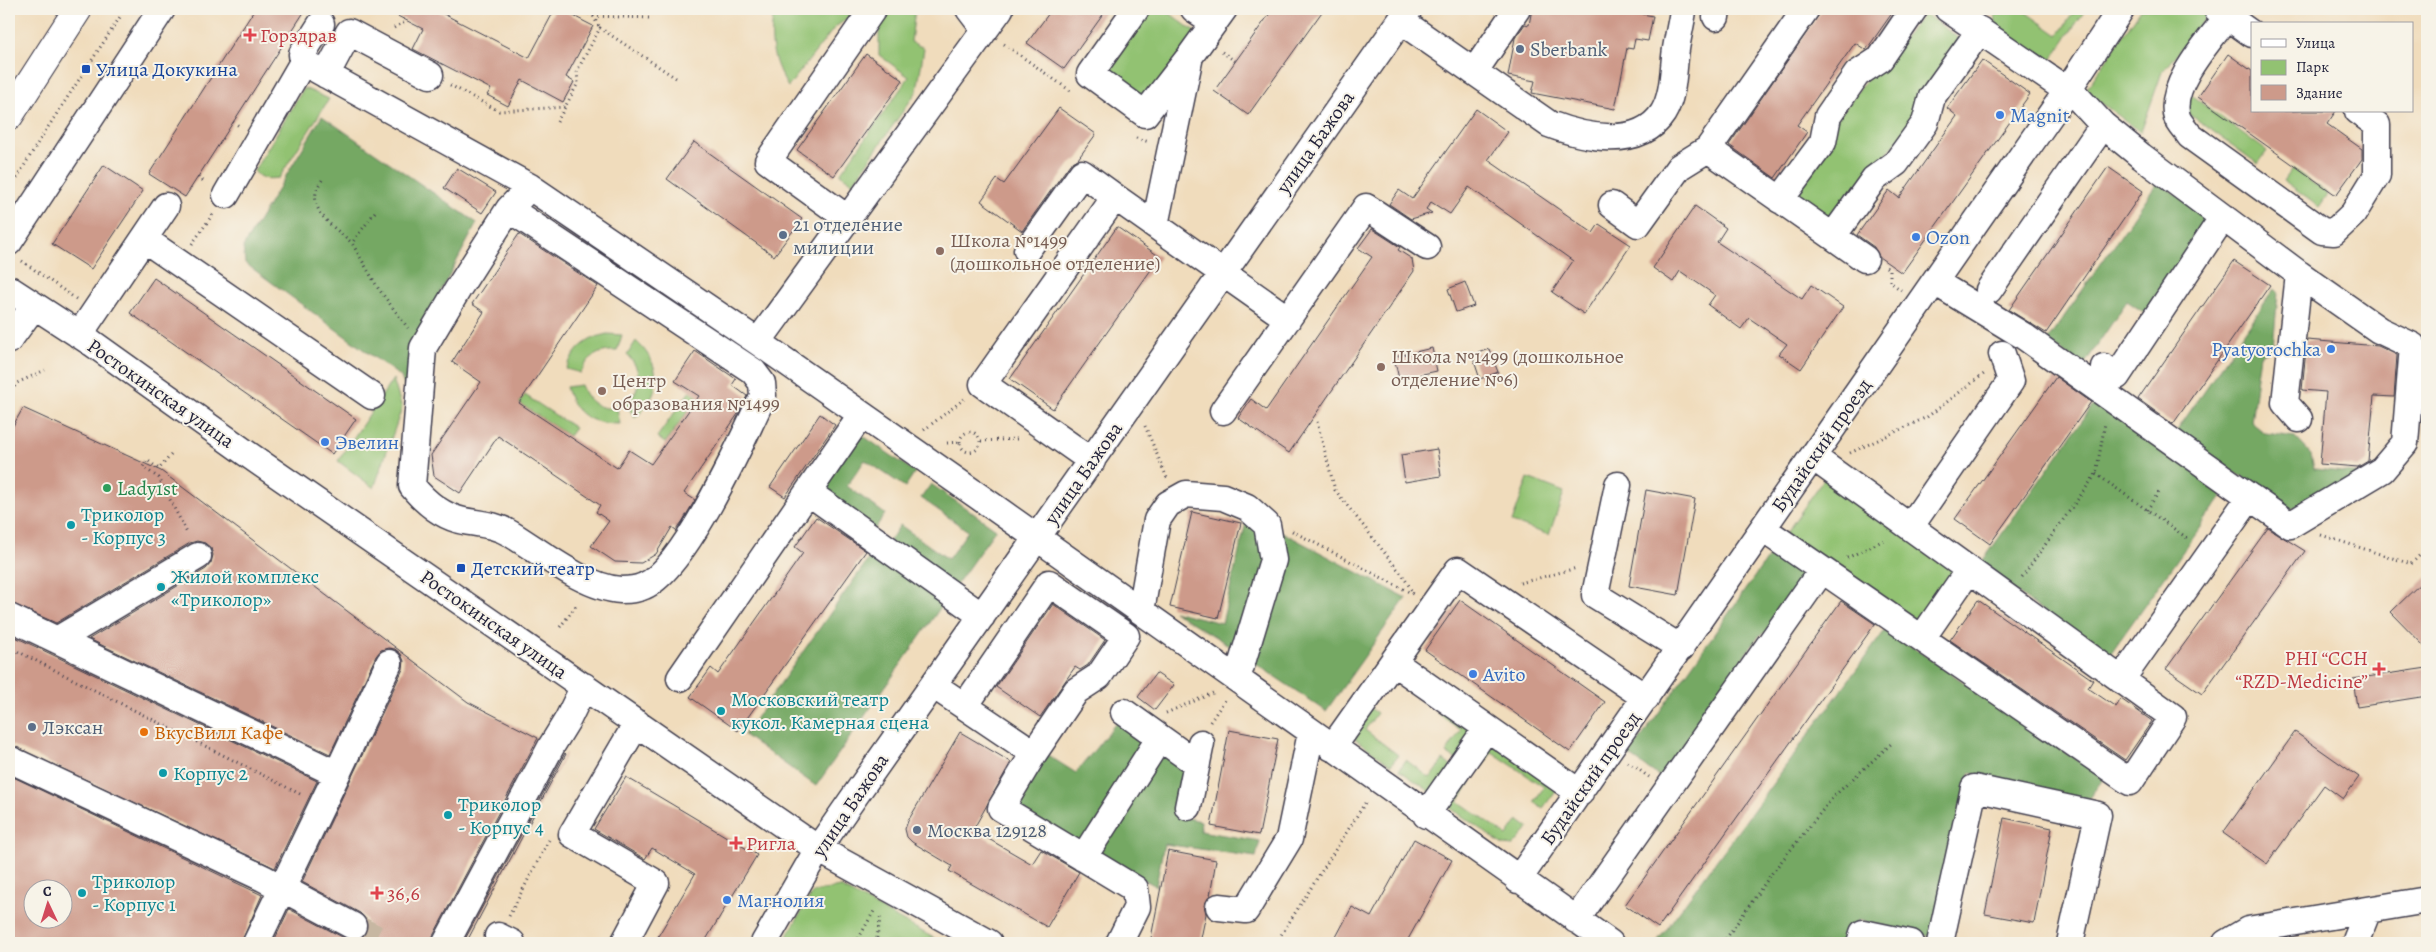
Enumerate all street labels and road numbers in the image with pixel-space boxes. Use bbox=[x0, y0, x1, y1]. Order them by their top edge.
street label: улица Бажова bbox=[1269, 85, 1361, 200]
street label: Ростокинская улица bbox=[82, 332, 240, 455]
street label: Будайский проезд bbox=[1765, 373, 1878, 518]
street label: улица Бажова bbox=[1037, 416, 1129, 531]
street label: Ростокинская улица bbox=[415, 563, 573, 686]
street label: Будайский проезд bbox=[1534, 706, 1647, 851]
street label: улица Бажова bbox=[805, 747, 895, 863]

